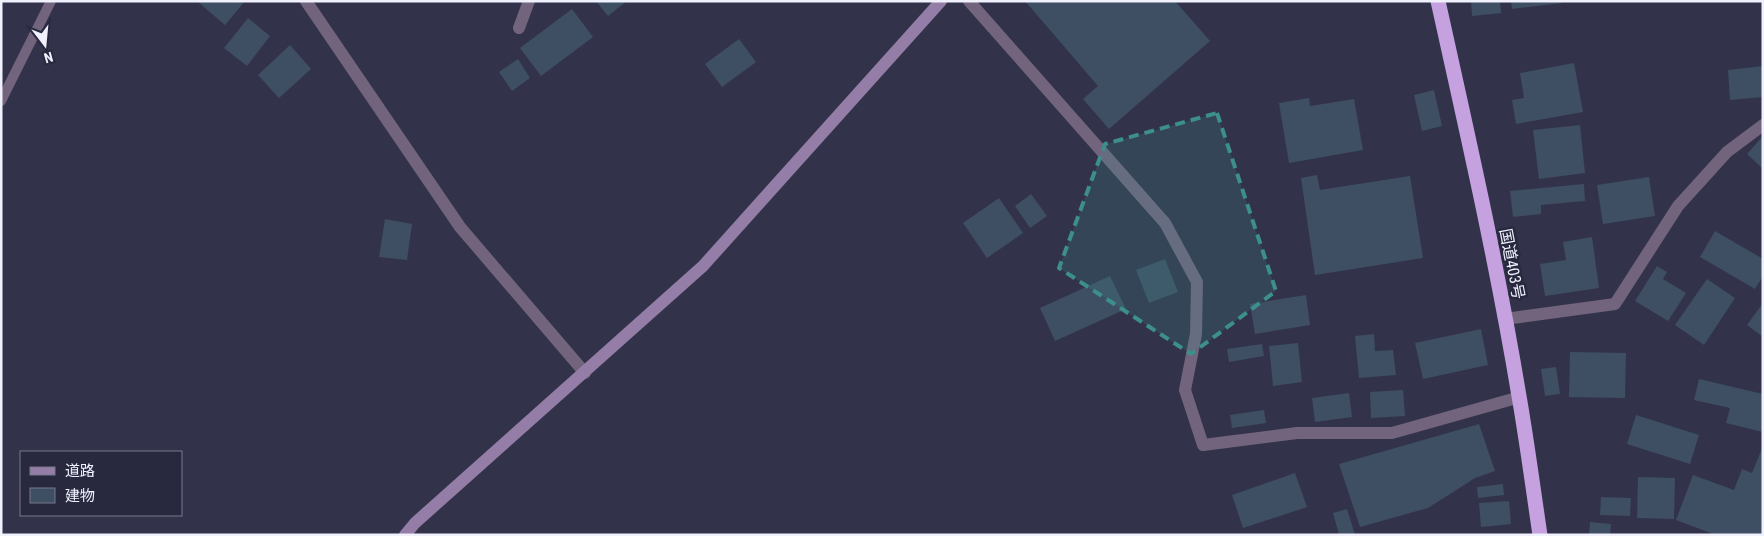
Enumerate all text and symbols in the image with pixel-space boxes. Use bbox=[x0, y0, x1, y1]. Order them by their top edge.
north arrow bbox=[20, 20, 70, 70]
text: N bbox=[42, 49, 55, 66]
street label: 国道403号 bbox=[1496, 227, 1528, 301]
legend bbox=[20, 451, 182, 516]
text: 道路 bbox=[65, 462, 95, 480]
text: 建物 bbox=[65, 487, 95, 505]

